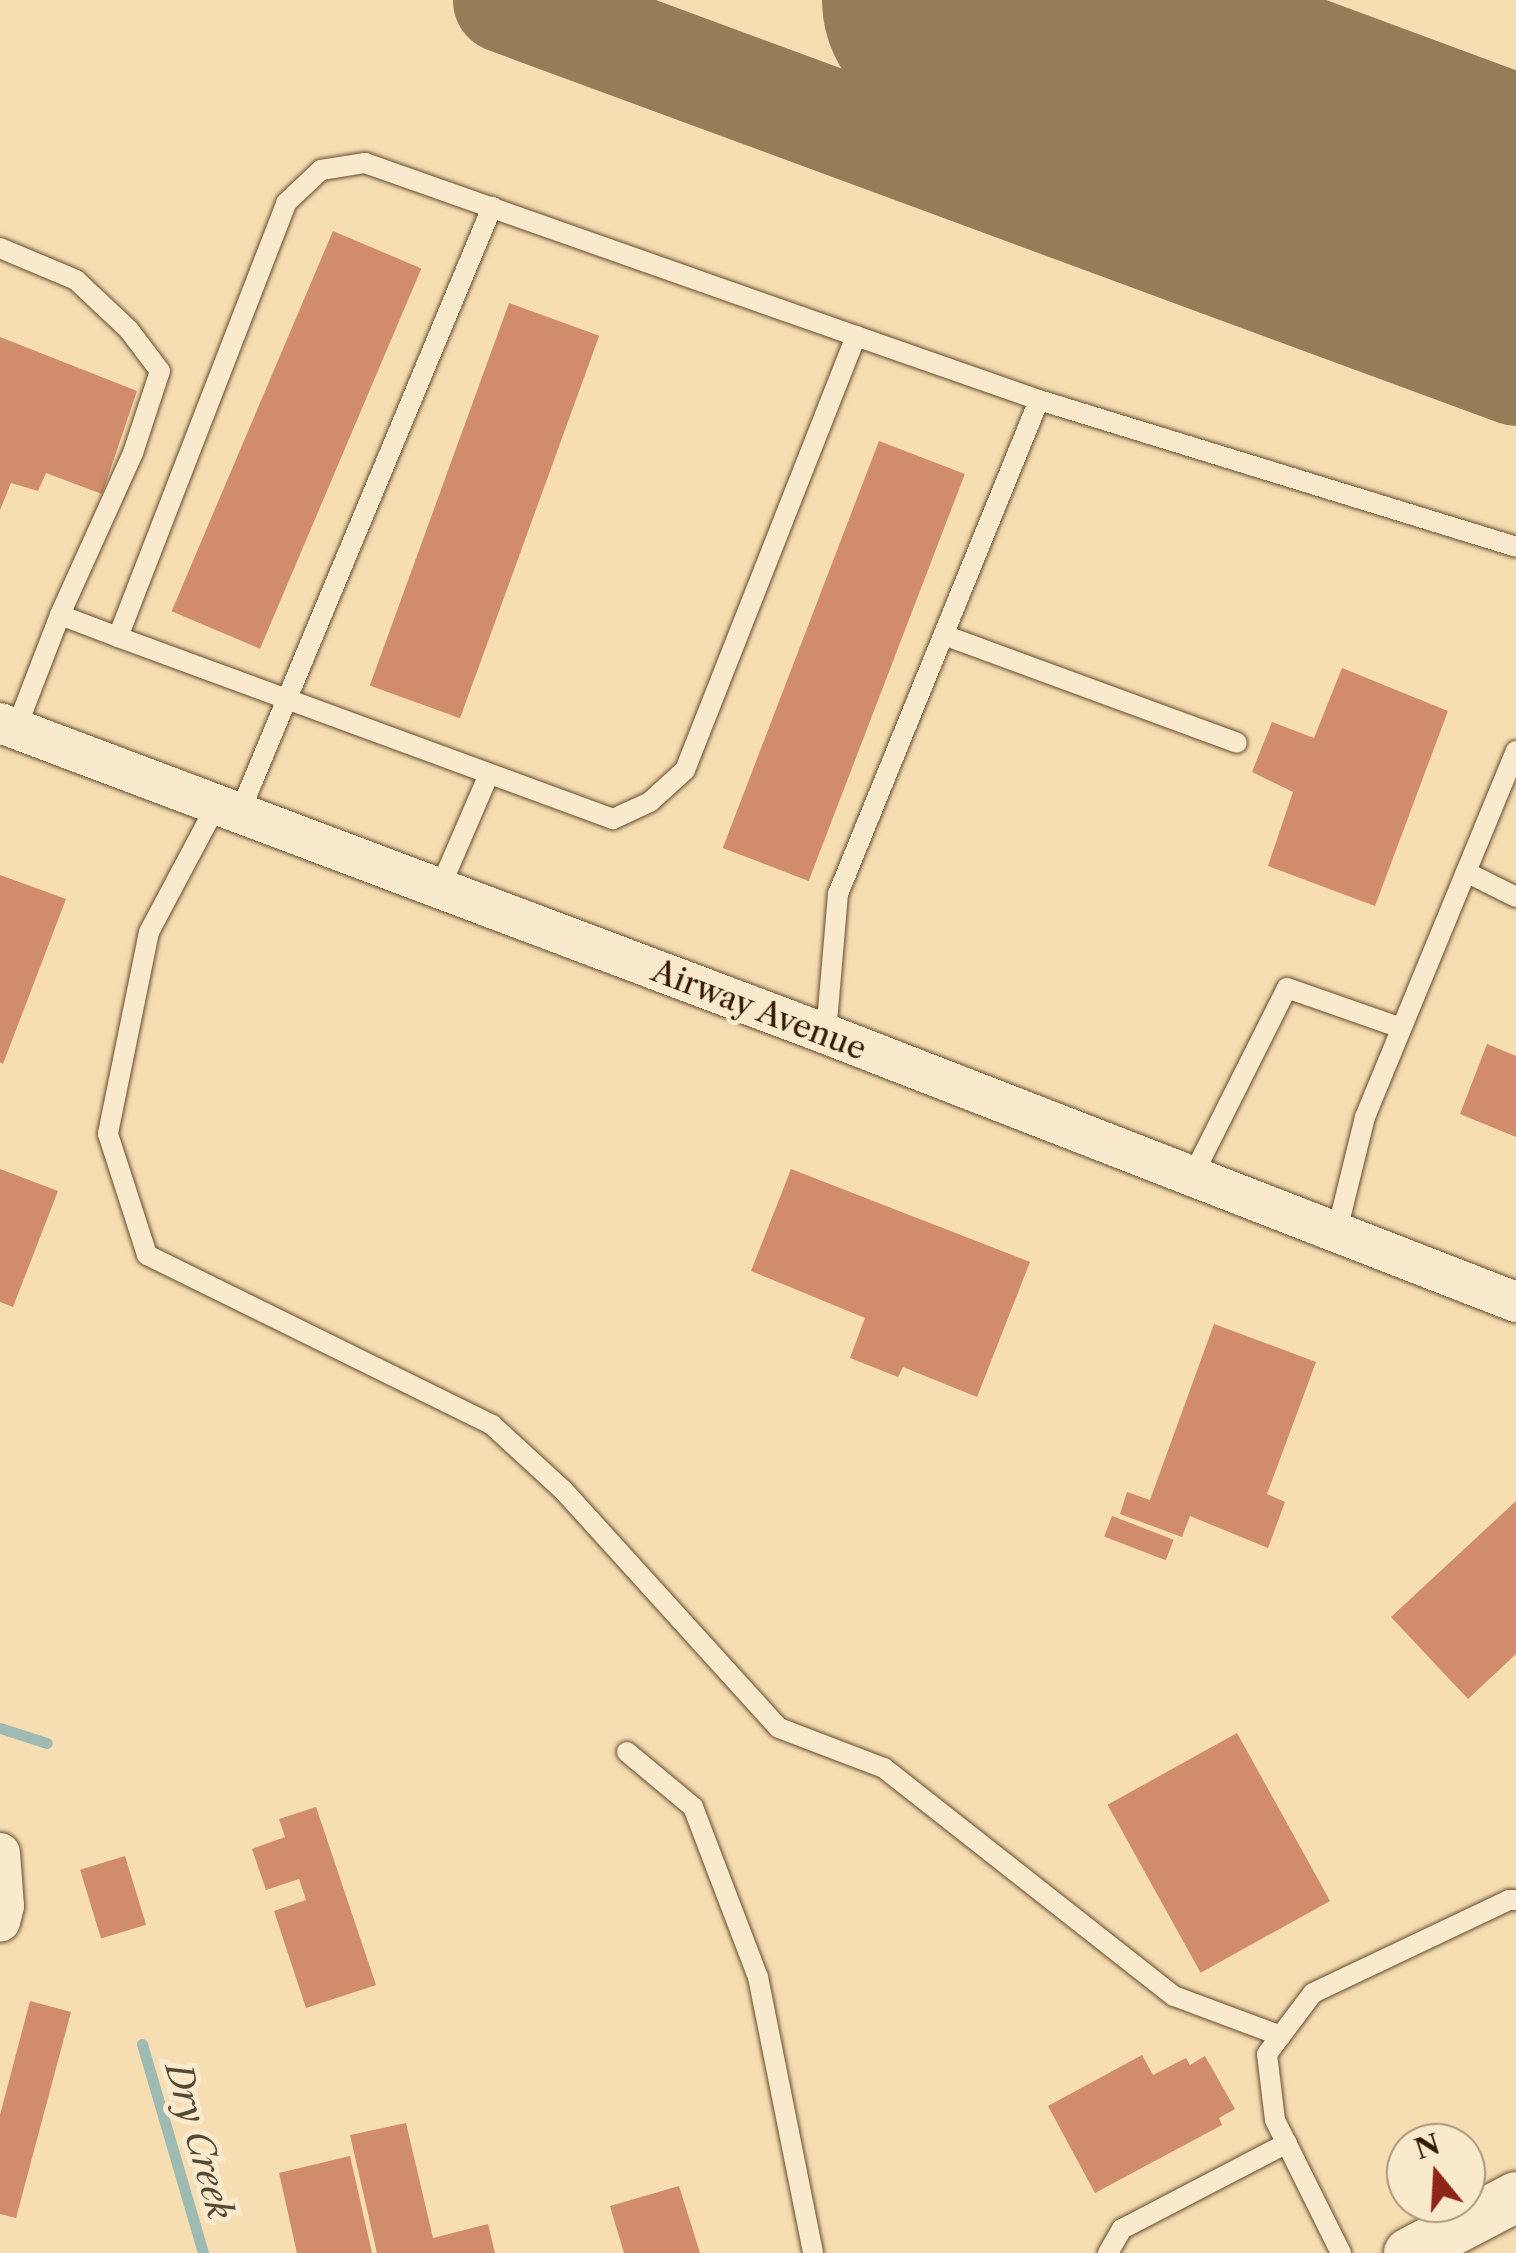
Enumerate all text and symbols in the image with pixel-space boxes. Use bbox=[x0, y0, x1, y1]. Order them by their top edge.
street label: Airway Avenue bbox=[645, 951, 873, 1069]
water label: Dry Creek bbox=[157, 2058, 241, 2224]
north arrow bbox=[1386, 2123, 1486, 2223]
text: N bbox=[1411, 2126, 1444, 2166]

